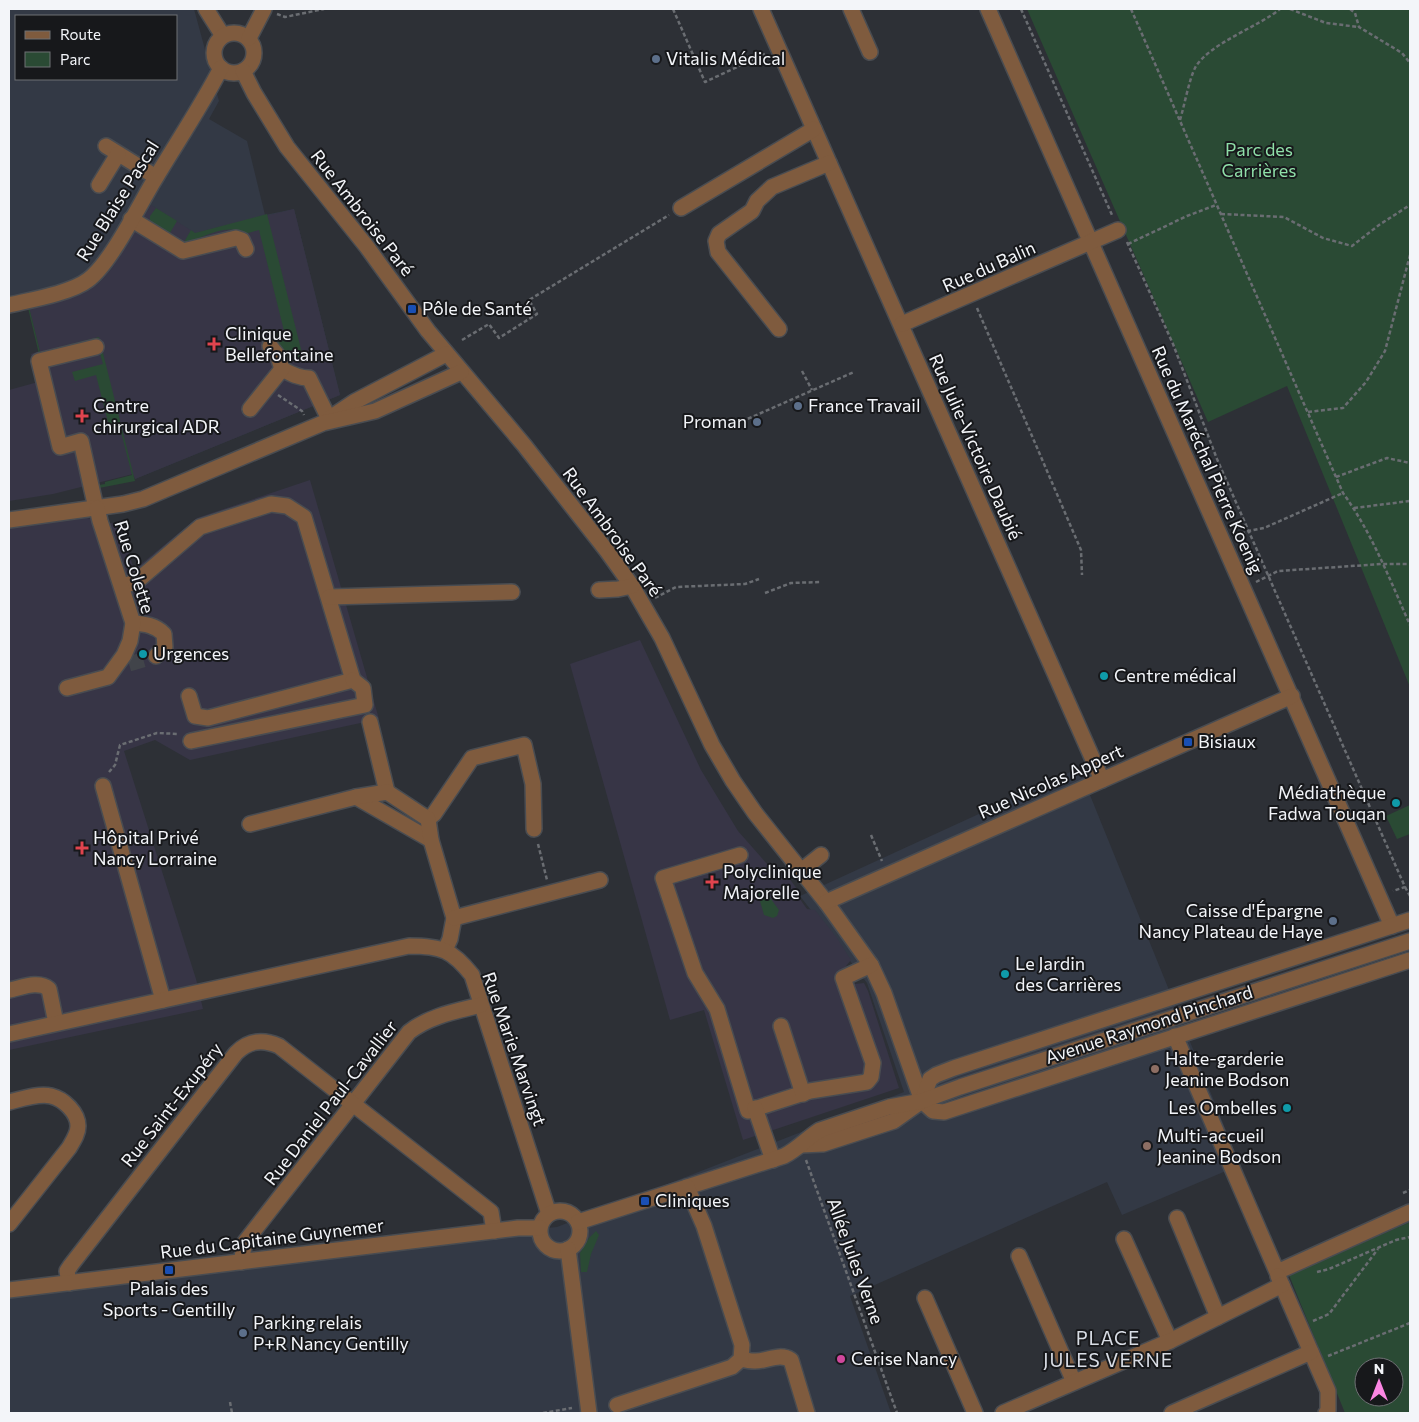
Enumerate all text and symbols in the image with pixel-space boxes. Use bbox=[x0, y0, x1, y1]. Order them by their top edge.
legend bbox=[15, 15, 178, 80]
text: Route bbox=[60, 25, 101, 43]
place label: Vitalis Médical bbox=[666, 47, 785, 69]
text: Parc bbox=[60, 50, 90, 68]
marker: Vitalis Médical bbox=[650, 53, 662, 65]
street label: Rue Blaise Pascal bbox=[71, 136, 163, 265]
park label: Parc des Carrières bbox=[1222, 138, 1296, 181]
street label: Rue Ambroise Paré bbox=[307, 145, 419, 280]
street label: Rue du Balin bbox=[939, 236, 1038, 296]
place label: Pôle de Santé bbox=[422, 297, 532, 319]
marker: Pôle de Santé bbox=[406, 303, 418, 315]
place label: Clinique Bellefontaine bbox=[225, 322, 334, 365]
marker: Clinique Bellefontaine bbox=[207, 337, 221, 351]
street label: Rue du Maréchal Pierre Koenig bbox=[1148, 342, 1268, 577]
street label: Rue Julie-Victoire Daubié bbox=[925, 350, 1027, 543]
place label: Centre chirurgical ADR bbox=[93, 394, 220, 437]
place label: France Travail bbox=[808, 394, 921, 416]
marker: France Travail bbox=[792, 400, 804, 412]
marker: Centre chirurgical ADR bbox=[75, 409, 89, 423]
place label: Proman bbox=[683, 410, 747, 432]
marker: Proman bbox=[751, 416, 763, 428]
street label: Rue Ambroise Paré bbox=[559, 463, 667, 600]
street label: Rue Colette bbox=[110, 518, 160, 616]
place label: Urgences bbox=[153, 642, 229, 664]
marker: Urgences bbox=[137, 648, 149, 660]
place label: Centre médical bbox=[1114, 664, 1236, 686]
marker: Centre médical bbox=[1098, 670, 1110, 682]
place label: Bisiaux bbox=[1198, 730, 1257, 752]
marker: Bisiaux bbox=[1182, 736, 1194, 748]
street label: Rue Nicolas Appert bbox=[975, 739, 1126, 823]
place label: Médiathèque Fadwa Touqan bbox=[1268, 781, 1386, 824]
marker: Médiathèque Fadwa Touqan bbox=[1390, 797, 1402, 809]
place label: Hôpital Privé Nancy Lorraine bbox=[93, 826, 217, 869]
marker: Hôpital Privé Nancy Lorraine bbox=[75, 841, 89, 855]
place label: Polyclinique Majorelle bbox=[723, 860, 821, 903]
marker: Polyclinique Majorelle bbox=[705, 875, 719, 889]
place label: Caisse d'Épargne Nancy Plateau de Haye bbox=[1139, 899, 1323, 942]
marker: Caisse d'Épargne Nancy Plateau de Haye bbox=[1327, 915, 1339, 927]
place label: Le Jardin des Carrières bbox=[1015, 952, 1121, 995]
marker: Le Jardin des Carrières bbox=[999, 968, 1011, 980]
street label: Rue Marie Marvingt bbox=[478, 969, 552, 1128]
street label: Avenue Raymond Pinchard bbox=[1042, 980, 1255, 1068]
street label: Rue Daniel Paul-Cavallier bbox=[259, 1015, 402, 1189]
street label: Rue Saint-Exupéry bbox=[116, 1038, 227, 1171]
place label: Halte-garderie Jeanine Bodson bbox=[1165, 1047, 1289, 1090]
marker: Halte-garderie Jeanine Bodson bbox=[1149, 1063, 1161, 1075]
place label: Les Ombelles bbox=[1168, 1096, 1277, 1118]
marker: Les Ombelles bbox=[1281, 1102, 1293, 1114]
place label: Multi-accueil Jeanine Bodson bbox=[1157, 1124, 1281, 1167]
marker: Multi-accueil Jeanine Bodson bbox=[1141, 1140, 1153, 1152]
place label: Cliniques bbox=[655, 1189, 730, 1211]
marker: Cliniques bbox=[639, 1195, 651, 1207]
street label: Allée Jules Verne bbox=[823, 1195, 889, 1327]
street label: Rue du Capitaine Guynemer bbox=[159, 1213, 385, 1263]
marker: Palais des Sports - Gentilly bbox=[163, 1264, 175, 1276]
place label: Palais des Sports - Gentilly bbox=[103, 1277, 235, 1320]
place label: Parking relais P+R Nancy Gentilly bbox=[253, 1311, 409, 1354]
district label: PLACE JULES VERNE bbox=[1043, 1326, 1173, 1371]
marker: Parking relais P+R Nancy Gentilly bbox=[237, 1327, 249, 1339]
place label: Cerise Nancy bbox=[851, 1347, 957, 1369]
marker: Cerise Nancy bbox=[835, 1353, 847, 1365]
north arrow bbox=[1354, 1357, 1404, 1407]
text: N bbox=[1374, 1360, 1384, 1377]

